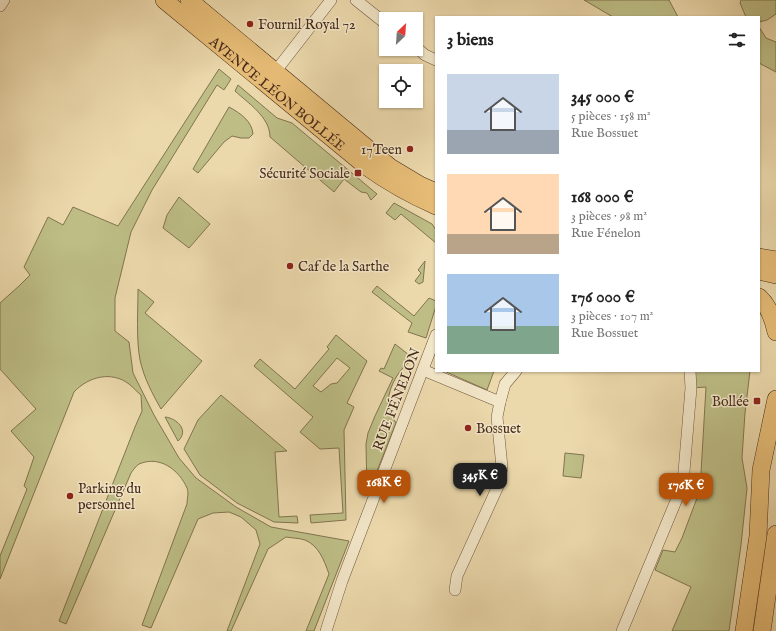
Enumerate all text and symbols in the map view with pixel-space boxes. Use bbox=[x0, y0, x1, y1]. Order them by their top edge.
north arrow bbox=[379, 12, 423, 56]
map controls bbox=[379, 12, 423, 108]
place label: Fournil Royal 72 bbox=[258, 16, 356, 34]
marker: Fournil Royal 72 bbox=[245, 19, 255, 29]
icon: filters bbox=[726, 29, 748, 51]
text: 3 biens bbox=[447, 30, 493, 51]
street label: AVENUE LÉON BOLLÉE bbox=[204, 32, 349, 156]
button: locate bbox=[379, 64, 423, 108]
text: 345 000 € bbox=[571, 87, 634, 108]
icon: home bbox=[479, 90, 527, 138]
text: 5 pièces · 158 m² bbox=[571, 108, 651, 125]
text: Rue Bossuet bbox=[571, 125, 638, 142]
place label: 17Teen bbox=[361, 141, 403, 159]
marker: 17Teen bbox=[405, 144, 415, 154]
place label: Sécurité Sociale bbox=[259, 165, 351, 183]
marker: Sécurité Sociale bbox=[353, 168, 363, 178]
text: 168 000 € bbox=[571, 187, 634, 208]
icon: home bbox=[479, 190, 527, 238]
text: 3 pièces · 98 m² bbox=[571, 208, 647, 225]
text: Rue Fénelon bbox=[571, 225, 641, 242]
place label: Caf de la Sarthe bbox=[298, 258, 390, 276]
marker: Caf de la Sarthe bbox=[285, 261, 295, 271]
text: 176 000 € bbox=[571, 287, 635, 308]
icon: home bbox=[479, 290, 527, 338]
text: 3 pièces · 107 m² bbox=[571, 308, 654, 325]
text: Rue Bossuet bbox=[571, 325, 638, 342]
street label: RUE FÉNELON bbox=[368, 345, 425, 453]
place label: Bollée bbox=[712, 393, 750, 411]
marker: Bollée bbox=[752, 396, 762, 406]
place label: Bossuet bbox=[476, 420, 521, 438]
marker: Bossuet bbox=[463, 423, 473, 433]
pin: 345K € bbox=[447, 463, 513, 497]
text: 345K € bbox=[462, 467, 498, 484]
pin: 168K € bbox=[351, 470, 417, 504]
pin: 176K € bbox=[653, 473, 719, 507]
text: 168K € bbox=[366, 474, 402, 491]
text: 176K € bbox=[668, 477, 704, 494]
place label: Parking du personnel bbox=[78, 480, 141, 514]
marker: Parking du personnel bbox=[65, 491, 75, 501]

